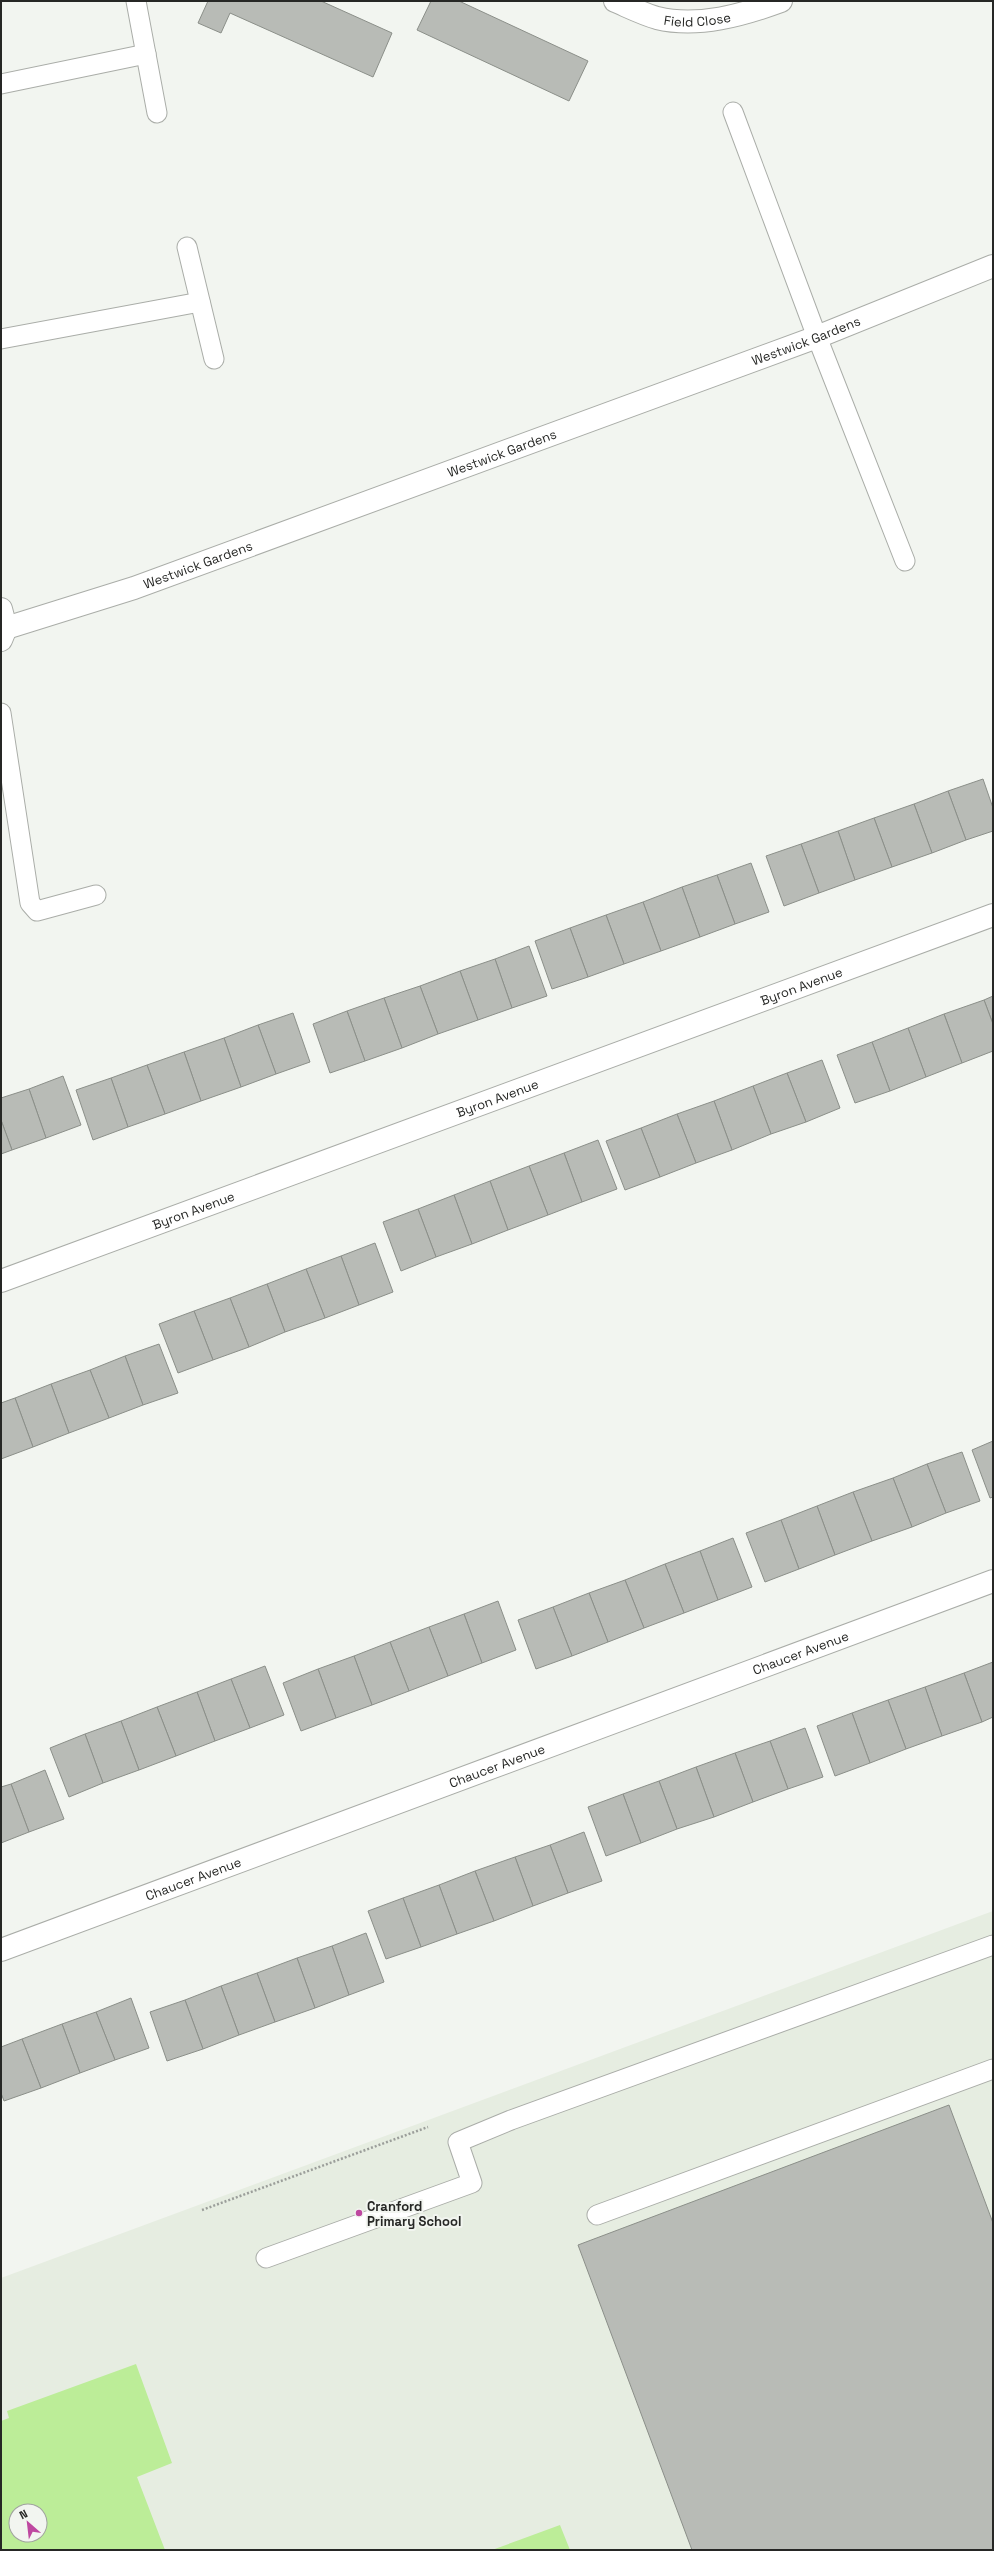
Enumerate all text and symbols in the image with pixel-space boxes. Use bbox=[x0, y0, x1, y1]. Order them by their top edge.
street label: Field Close bbox=[663, 8, 732, 30]
street label: Westwick Gardens bbox=[749, 312, 863, 369]
street label: Westwick Gardens bbox=[445, 425, 559, 481]
street label: Westwick Gardens bbox=[141, 537, 255, 592]
street label: Byron Avenue bbox=[758, 963, 845, 1009]
street label: Byron Avenue bbox=[454, 1075, 541, 1121]
street label: Byron Avenue bbox=[150, 1187, 237, 1233]
street label: Chaucer Avenue bbox=[750, 1627, 851, 1678]
street label: Chaucer Avenue bbox=[446, 1740, 547, 1791]
street label: Chaucer Avenue bbox=[143, 1853, 244, 1904]
place label: Cranford Primary School bbox=[367, 2198, 461, 2230]
marker: Cranford Primary School bbox=[354, 2208, 364, 2218]
north arrow bbox=[8, 2503, 48, 2543]
text: N bbox=[17, 2506, 30, 2522]

